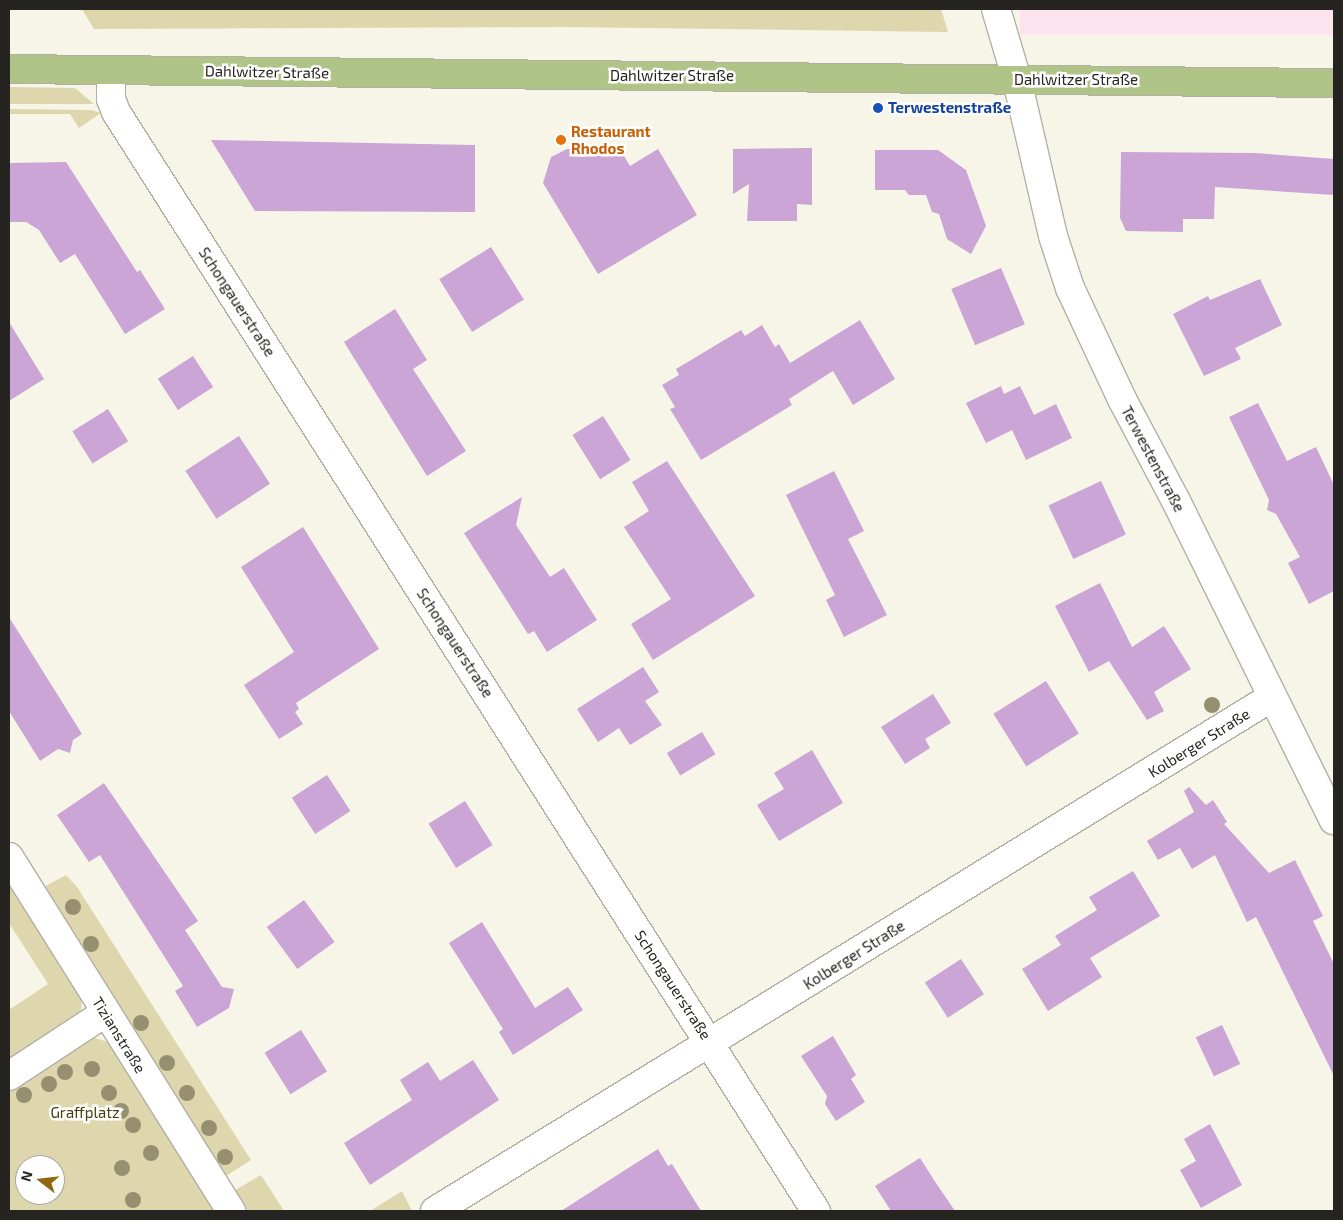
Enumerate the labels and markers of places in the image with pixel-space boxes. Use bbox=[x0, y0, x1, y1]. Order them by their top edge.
place label: Terwestenstraße bbox=[888, 99, 1011, 117]
marker: Terwestenstraße bbox=[872, 102, 884, 114]
place label: Restaurant Rhodos bbox=[571, 122, 651, 157]
marker: Restaurant Rhodos bbox=[555, 134, 567, 146]

